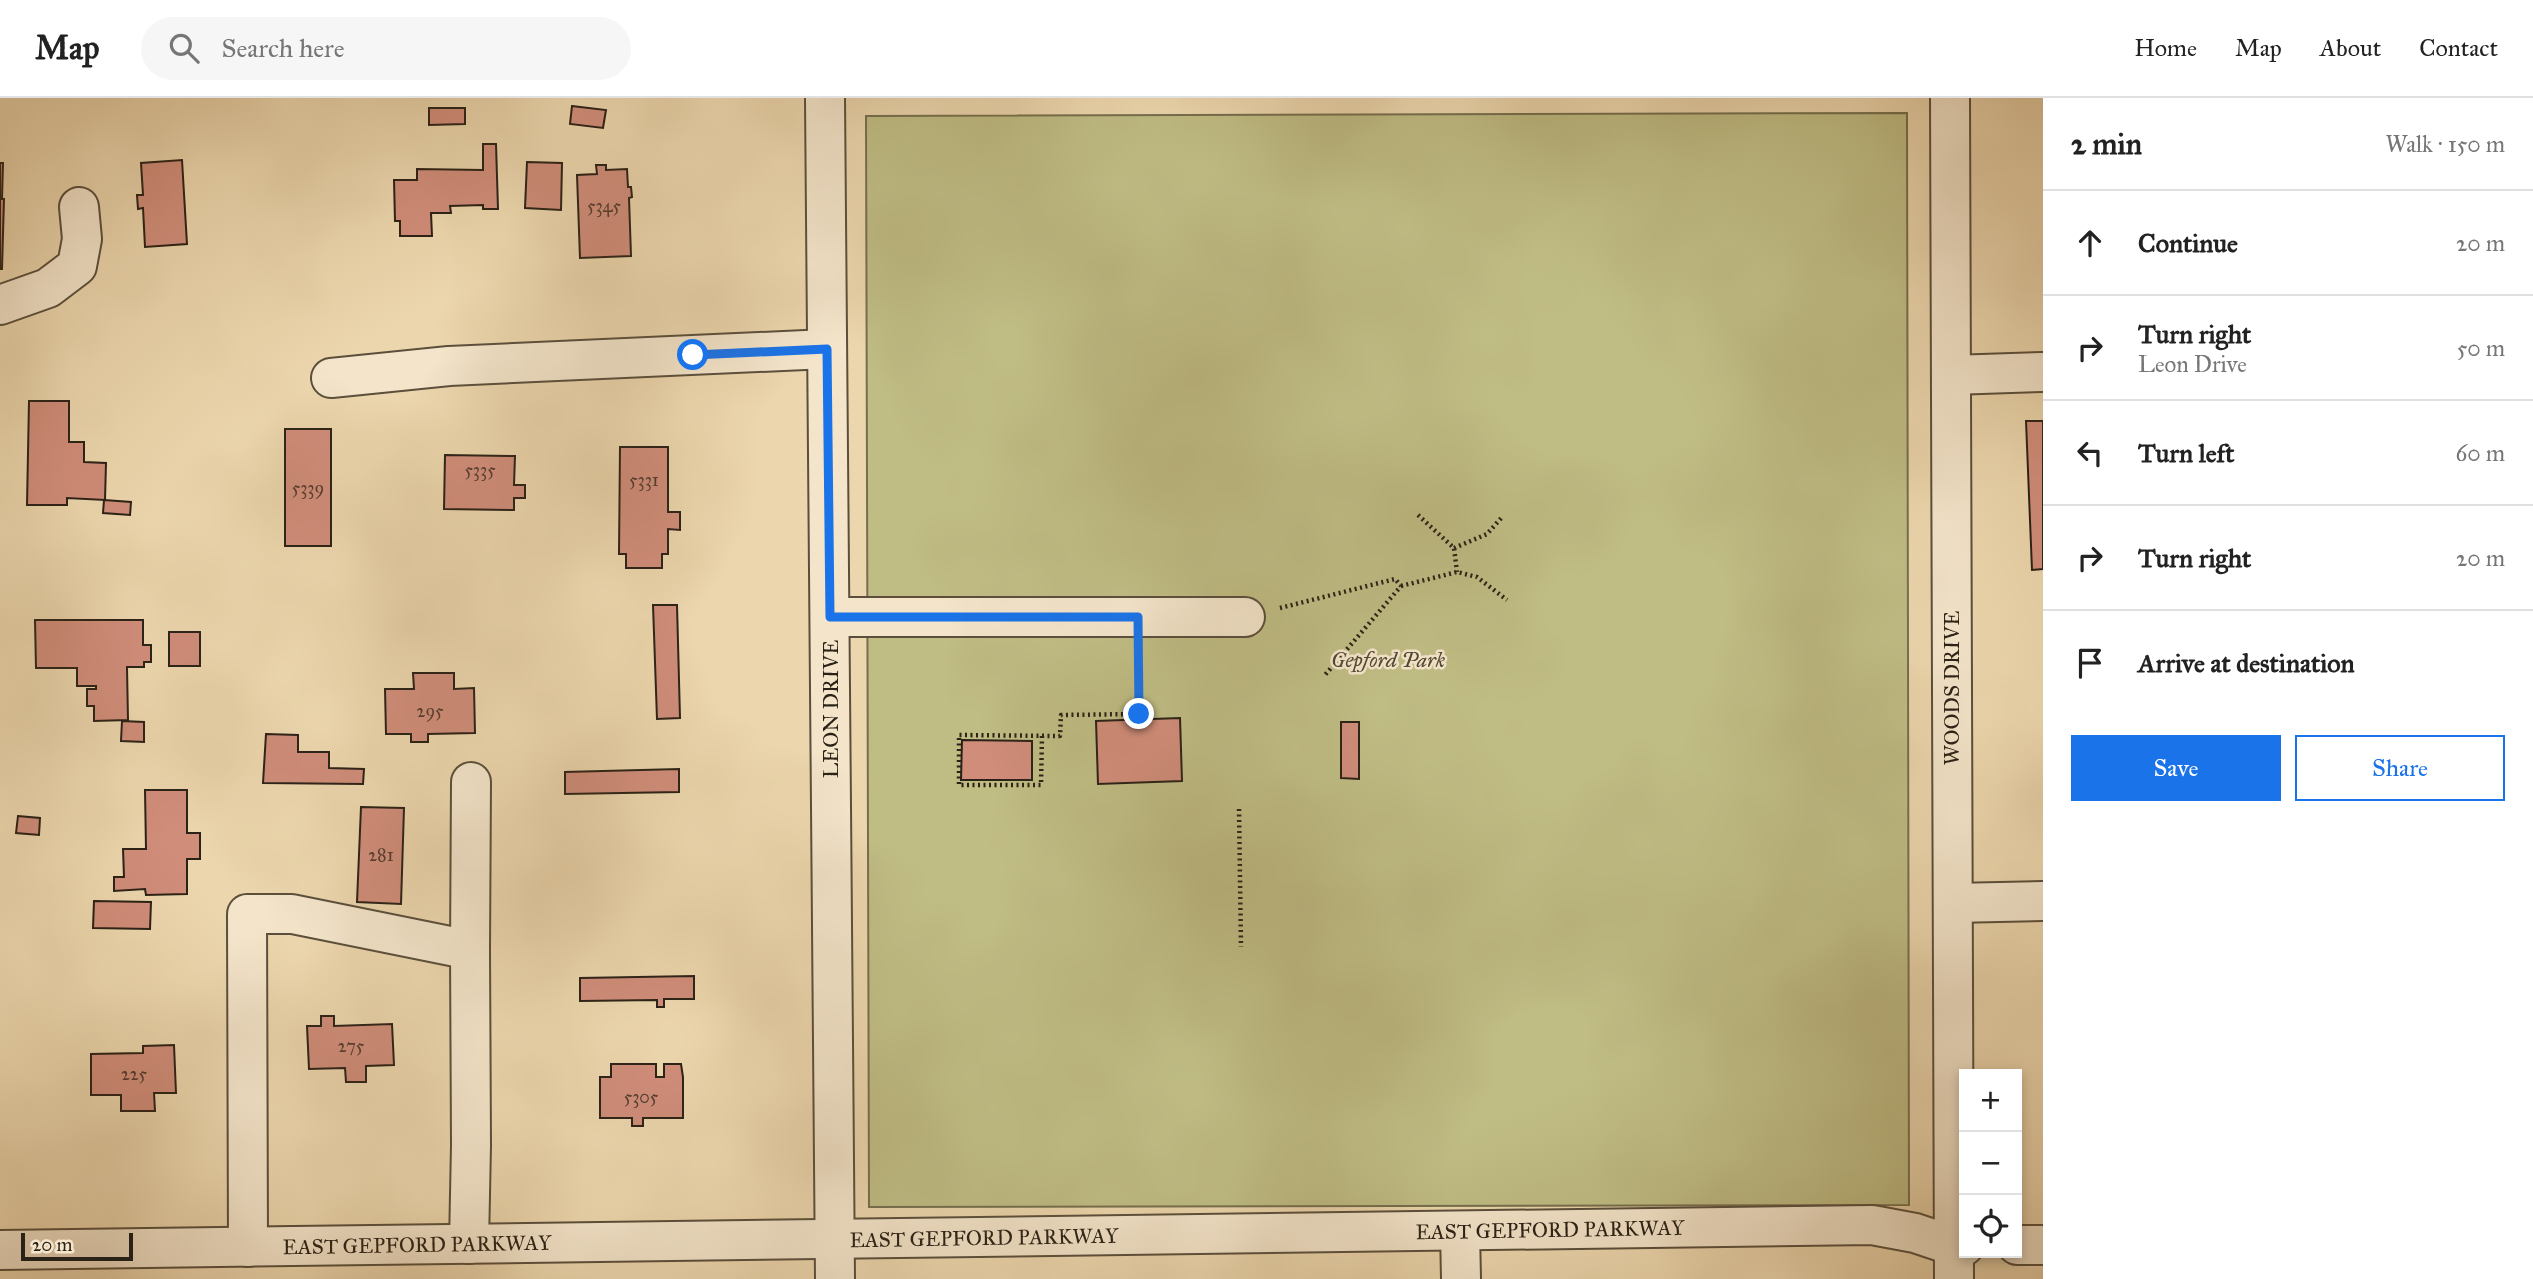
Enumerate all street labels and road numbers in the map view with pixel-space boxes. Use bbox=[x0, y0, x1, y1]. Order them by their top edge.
street label: WOODS DRIVE bbox=[1939, 611, 1965, 765]
street label: LEON DRIVE bbox=[818, 640, 844, 778]
street label: EAST GEPFORD PARKWAY bbox=[1415, 1215, 1685, 1245]
street label: EAST GEPFORD PARKWAY bbox=[849, 1223, 1119, 1253]
street label: EAST GEPFORD PARKWAY bbox=[282, 1230, 552, 1260]

